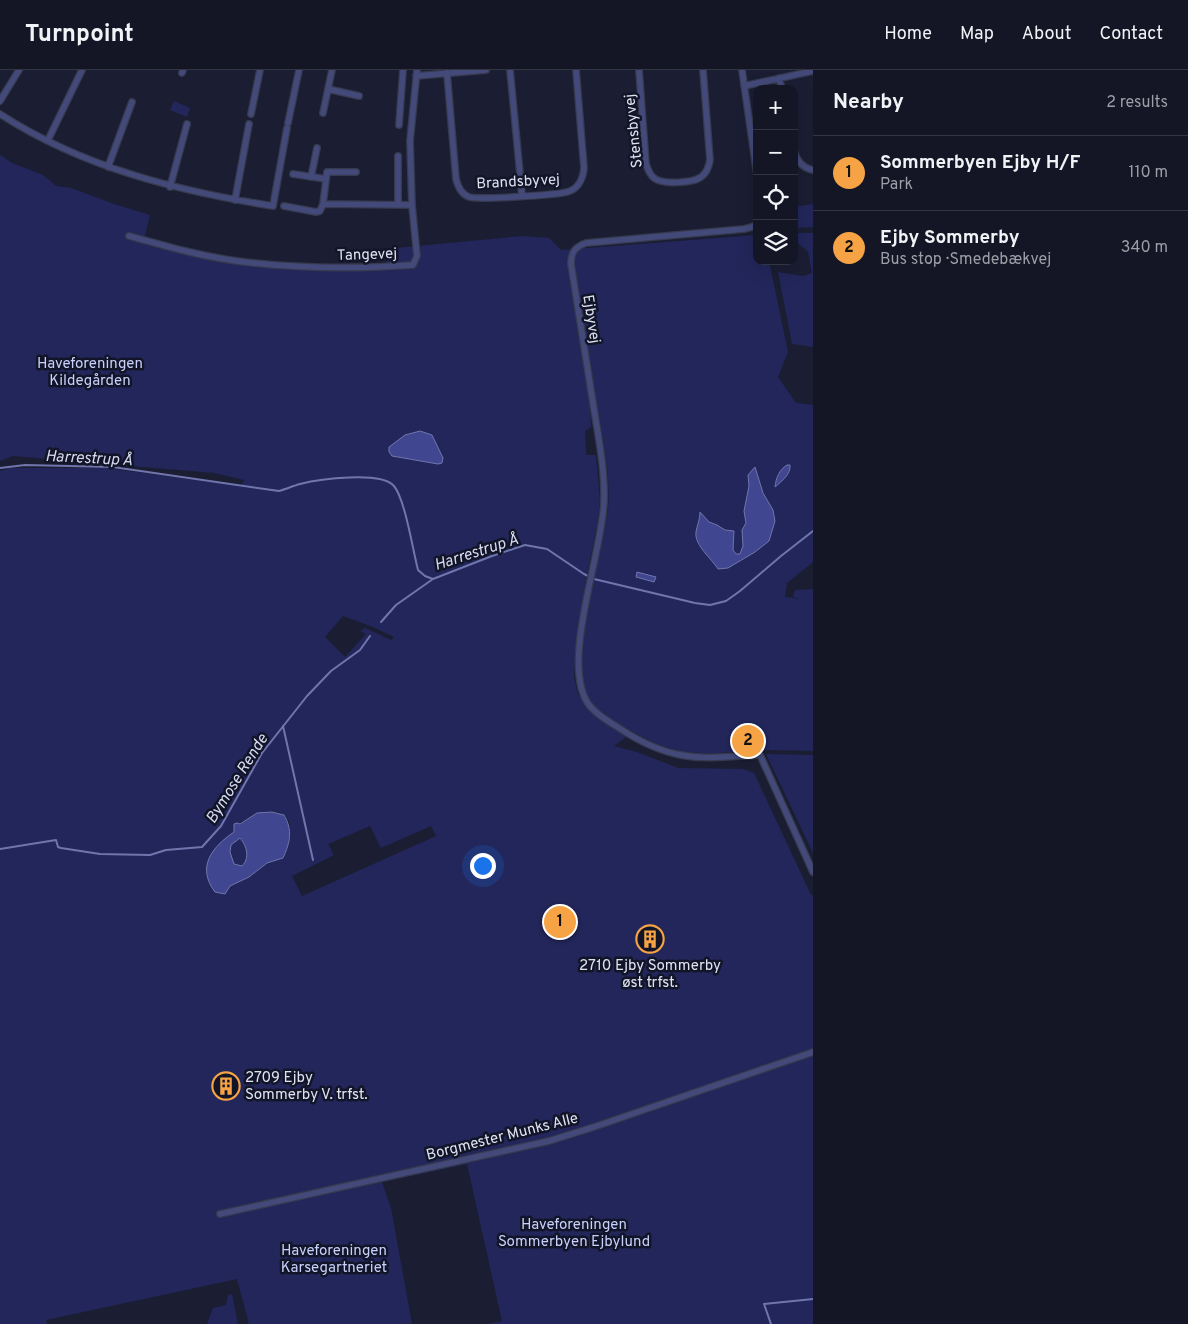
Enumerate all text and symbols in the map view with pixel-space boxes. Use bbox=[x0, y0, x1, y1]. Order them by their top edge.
text: Turnpoint bbox=[25, 20, 134, 50]
text: Home bbox=[884, 23, 932, 46]
text: Map bbox=[960, 23, 994, 46]
text: About bbox=[1022, 23, 1071, 46]
text: Contact bbox=[1099, 23, 1163, 46]
map controls bbox=[753, 85, 798, 265]
button: + bbox=[753, 85, 798, 130]
text: Nearby bbox=[833, 89, 904, 116]
street label: Stensbyvej bbox=[621, 93, 648, 169]
text: 2 results bbox=[1106, 93, 1168, 113]
button: − bbox=[753, 130, 798, 175]
text: Sommerbyen Ejby H/F bbox=[880, 151, 1080, 175]
text: 1 bbox=[846, 163, 852, 183]
text: 110 m bbox=[1128, 163, 1168, 183]
street label: Brandsbyvej bbox=[476, 171, 560, 194]
button: locate bbox=[753, 175, 798, 220]
text: Park bbox=[880, 175, 913, 195]
button: layers bbox=[753, 220, 798, 265]
text: Ejby Sommerby bbox=[880, 226, 1019, 250]
text: 2 bbox=[844, 238, 854, 258]
text: 340 m bbox=[1121, 238, 1168, 258]
street label: Tangevej bbox=[337, 245, 397, 266]
text: Bus stop · Smedebækvej bbox=[880, 250, 1051, 270]
street label: Ejbyvej bbox=[577, 293, 604, 345]
park label: Haveforeningen Kildegården bbox=[37, 355, 143, 391]
water label: Harrestrup Å bbox=[45, 446, 133, 471]
water label: Harrestrup Å bbox=[432, 529, 521, 576]
pin: 2 bbox=[732, 722, 764, 760]
water label: Bymose Rende bbox=[202, 730, 274, 828]
your location bbox=[470, 853, 496, 879]
pin: 1 bbox=[544, 903, 576, 941]
building icon: 2710 Ejby Sommerby øst trfst. bbox=[635, 924, 665, 954]
place label: 2710 Ejby Sommerby øst trfst. bbox=[579, 957, 721, 993]
place label: 2709 Ejby Sommerby V. trfst. bbox=[245, 1069, 368, 1105]
building icon: 2709 Ejby Sommerby V. trfst. bbox=[211, 1071, 241, 1101]
street label: Borgmester Munks Alle bbox=[424, 1109, 580, 1166]
park label: Haveforeningen Sommerbyen Ejbylund bbox=[498, 1216, 650, 1252]
park label: Haveforeningen Karsegartneriet bbox=[281, 1242, 387, 1278]

